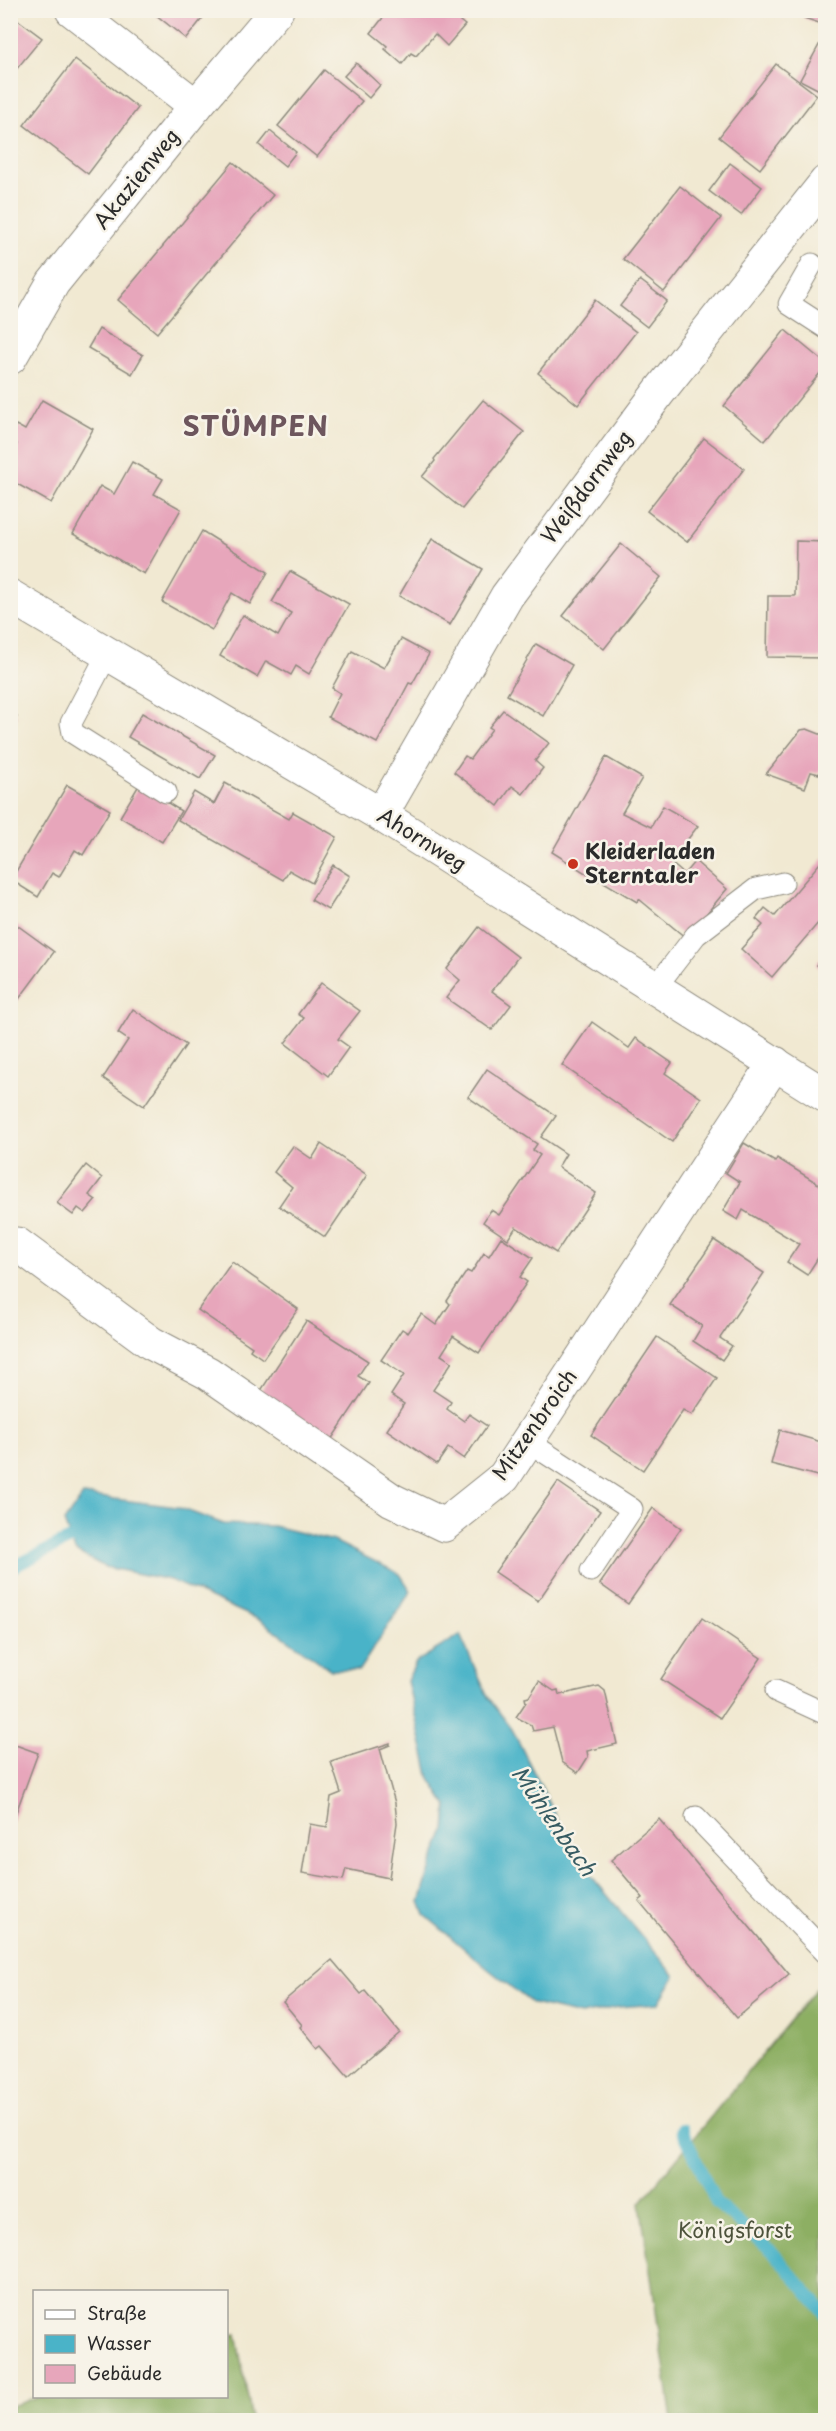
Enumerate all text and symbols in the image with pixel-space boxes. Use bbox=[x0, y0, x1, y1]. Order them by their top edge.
street label: Akazienweg bbox=[85, 120, 186, 235]
district label: STÜMPEN bbox=[183, 404, 329, 445]
street label: Weißdornweg bbox=[532, 422, 639, 549]
street label: Ahornweg bbox=[372, 798, 474, 878]
place label: Kleiderladen Sterntaler bbox=[585, 834, 715, 890]
marker: Kleiderladen Sterntaler bbox=[566, 857, 580, 871]
street label: Mitzenbroich bbox=[483, 1362, 584, 1486]
water label: Mühlenbach bbox=[505, 1758, 606, 1883]
park label: Königsforst bbox=[678, 2213, 792, 2245]
legend bbox=[33, 2290, 228, 2398]
text: Straße bbox=[87, 2299, 147, 2326]
text: Wasser bbox=[87, 2329, 152, 2356]
text: Gebäude bbox=[87, 2359, 162, 2386]

